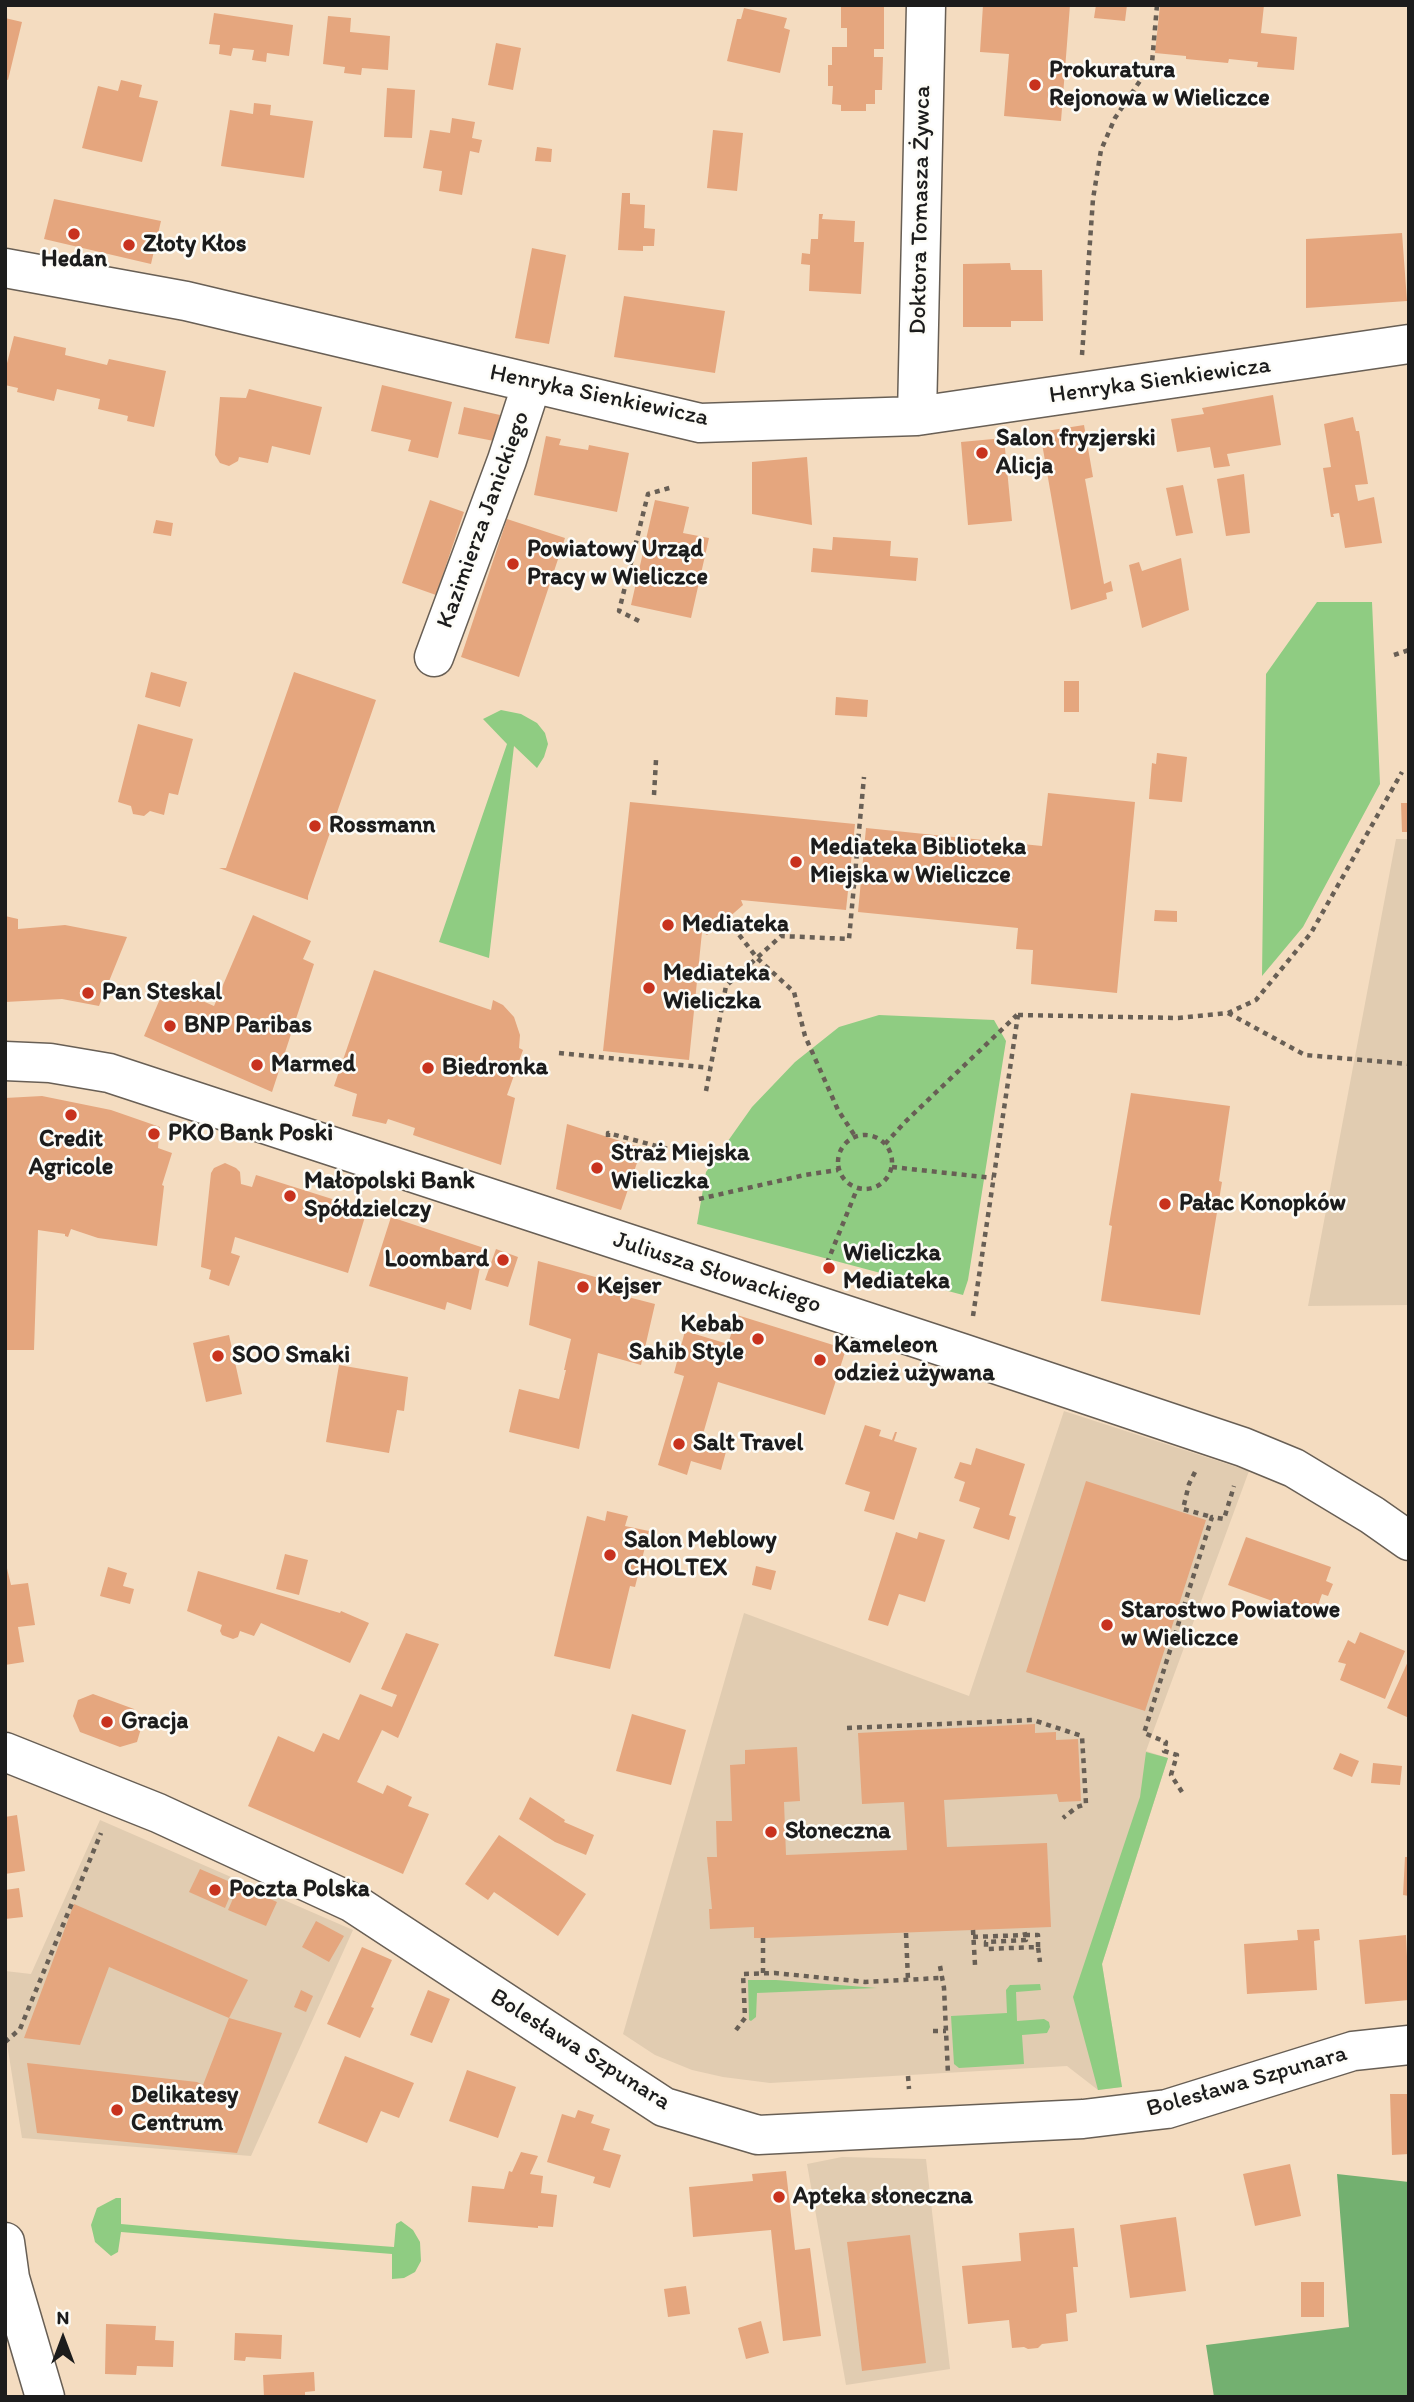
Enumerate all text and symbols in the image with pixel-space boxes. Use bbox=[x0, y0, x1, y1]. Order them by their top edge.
place label: Prokuratura Rejonowa w Wieliczce bbox=[1049, 57, 1270, 113]
marker: Prokuratura Rejonowa w Wieliczce bbox=[1027, 77, 1043, 93]
street label: Doktora Tomasza Żywca bbox=[904, 85, 938, 335]
marker: Hedan bbox=[66, 226, 82, 242]
place label: Złoty Kłos bbox=[143, 231, 247, 259]
marker: Złoty Kłos bbox=[121, 237, 137, 253]
place label: Hedan bbox=[41, 246, 107, 274]
street label: Henryka Sienkiewicza bbox=[1048, 351, 1272, 411]
street label: Henryka Sienkiewicza bbox=[487, 359, 711, 433]
street label: Kazimierza Janickiego bbox=[431, 408, 537, 632]
place label: Salon fryzjerski Alicja bbox=[996, 425, 1156, 481]
marker: Salon fryzjerski Alicja bbox=[974, 445, 990, 461]
place label: Powiatowy Urząd Pracy w Wieliczce bbox=[527, 536, 708, 592]
marker: Powiatowy Urząd Pracy w Wieliczce bbox=[505, 556, 521, 572]
place label: Rossmann bbox=[329, 812, 435, 840]
marker: Rossmann bbox=[307, 818, 323, 834]
place label: Mediateka Biblioteka Miejska w Wieliczce bbox=[810, 834, 1026, 890]
marker: Mediateka Biblioteka Miejska w Wieliczce bbox=[788, 854, 804, 870]
place label: Mediateka bbox=[682, 911, 789, 939]
marker: Mediateka bbox=[660, 917, 676, 933]
place label: Mediateka Wieliczka bbox=[663, 960, 770, 1016]
place label: Pan Steskal bbox=[102, 979, 222, 1007]
marker: Mediateka Wieliczka bbox=[641, 980, 657, 996]
marker: Pan Steskal bbox=[80, 985, 96, 1001]
place label: BNP Paribas bbox=[184, 1012, 312, 1040]
marker: BNP Paribas bbox=[162, 1018, 178, 1034]
place label: Marmed bbox=[271, 1051, 356, 1079]
place label: Biedronka bbox=[442, 1054, 548, 1082]
marker: Marmed bbox=[249, 1057, 265, 1073]
marker: Biedronka bbox=[420, 1060, 436, 1076]
marker: Credit Agricole bbox=[63, 1107, 79, 1123]
place label: PKO Bank Poski bbox=[168, 1120, 333, 1148]
place label: Credit Agricole bbox=[29, 1126, 113, 1182]
marker: PKO Bank Poski bbox=[146, 1126, 162, 1142]
place label: Straż Miejska Wieliczka bbox=[611, 1140, 749, 1196]
marker: Straż Miejska Wieliczka bbox=[589, 1160, 605, 1176]
place label: Małopolski Bank Spółdzielczy bbox=[304, 1168, 475, 1224]
marker: Małopolski Bank Spółdzielczy bbox=[282, 1188, 298, 1204]
place label: Pałac Konopków bbox=[1179, 1190, 1346, 1218]
marker: Pałac Konopków bbox=[1157, 1196, 1173, 1212]
street label: Juliusza Słowackiego bbox=[609, 1226, 825, 1320]
place label: Wieliczka Mediateka bbox=[843, 1240, 950, 1296]
place label: Loombard bbox=[385, 1246, 489, 1274]
marker: Loombard bbox=[495, 1252, 511, 1268]
marker: Wieliczka Mediateka bbox=[821, 1260, 837, 1276]
place label: Kejser bbox=[597, 1273, 661, 1301]
marker: Kejser bbox=[575, 1279, 591, 1295]
place label: Kebab Sahib Style bbox=[629, 1311, 744, 1367]
marker: Kebab Sahib Style bbox=[750, 1331, 766, 1347]
place label: Kameleon odzież używana bbox=[834, 1332, 995, 1388]
place label: SOO Smaki bbox=[232, 1342, 350, 1370]
marker: SOO Smaki bbox=[210, 1348, 226, 1364]
marker: Kameleon odzież używana bbox=[812, 1352, 828, 1368]
place label: Salt Travel bbox=[693, 1430, 803, 1458]
marker: Salt Travel bbox=[671, 1436, 687, 1452]
place label: Salon Meblowy CHOLTEX bbox=[624, 1527, 777, 1583]
marker: Salon Meblowy CHOLTEX bbox=[602, 1547, 618, 1563]
place label: Starostwo Powiatowe w Wieliczce bbox=[1121, 1597, 1340, 1653]
marker: Starostwo Powiatowe w Wieliczce bbox=[1099, 1617, 1115, 1633]
place label: Gracja bbox=[121, 1708, 188, 1736]
marker: Gracja bbox=[99, 1714, 115, 1730]
place label: Słoneczna bbox=[785, 1818, 891, 1846]
marker: Słoneczna bbox=[763, 1824, 779, 1840]
place label: Poczta Polska bbox=[229, 1876, 370, 1904]
marker: Poczta Polska bbox=[207, 1882, 223, 1898]
street label: Bolesława Szpunara bbox=[484, 1983, 676, 2117]
street label: Bolesława Szpunara bbox=[1143, 2040, 1351, 2124]
place label: Delikatesy Centrum bbox=[131, 2082, 238, 2138]
marker: Delikatesy Centrum bbox=[109, 2102, 125, 2118]
place label: Apteka słoneczna bbox=[793, 2183, 973, 2211]
marker: Apteka słoneczna bbox=[771, 2189, 787, 2205]
north arrow bbox=[28, 2304, 98, 2374]
text: N bbox=[57, 2306, 69, 2329]

